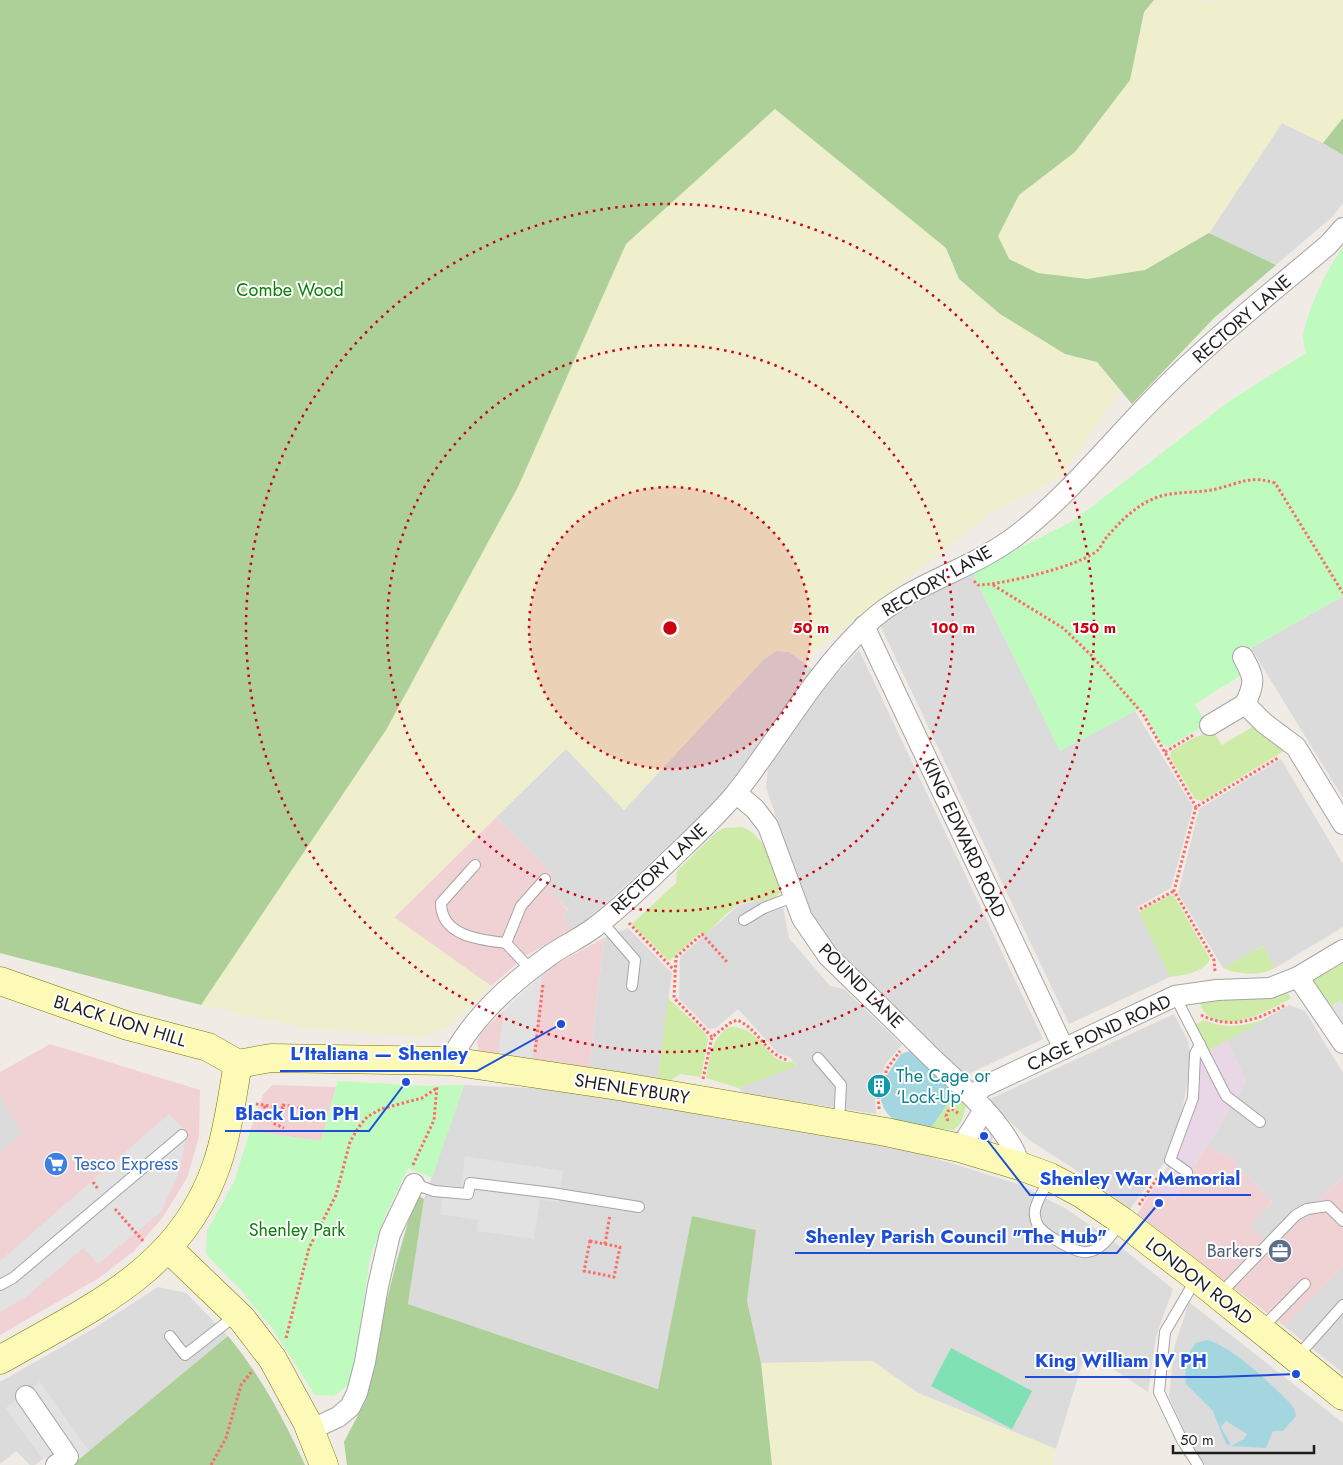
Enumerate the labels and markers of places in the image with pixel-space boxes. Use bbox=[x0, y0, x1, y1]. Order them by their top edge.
centre of rings bbox=[661, 619, 679, 637]
callout: L'Italiana — Shenley bbox=[280, 1037, 477, 1071]
place label: The Cage or ‘Lock-Up’ bbox=[896, 1063, 991, 1110]
building icon: The Cage or ‘Lock-Up’ bbox=[866, 1073, 892, 1099]
callout: Black Lion PH bbox=[225, 1097, 369, 1131]
supermarket icon: Tesco Express bbox=[43, 1151, 69, 1177]
place label: Tesco Express bbox=[74, 1151, 178, 1177]
callout: Shenley War Memorial bbox=[1030, 1161, 1251, 1195]
callout: Shenley Parish Council "The Hub" bbox=[795, 1219, 1117, 1253]
place label: Barkers bbox=[1207, 1238, 1262, 1264]
office icon: Barkers bbox=[1267, 1238, 1293, 1264]
callout: King William IV PH bbox=[1025, 1343, 1217, 1377]

